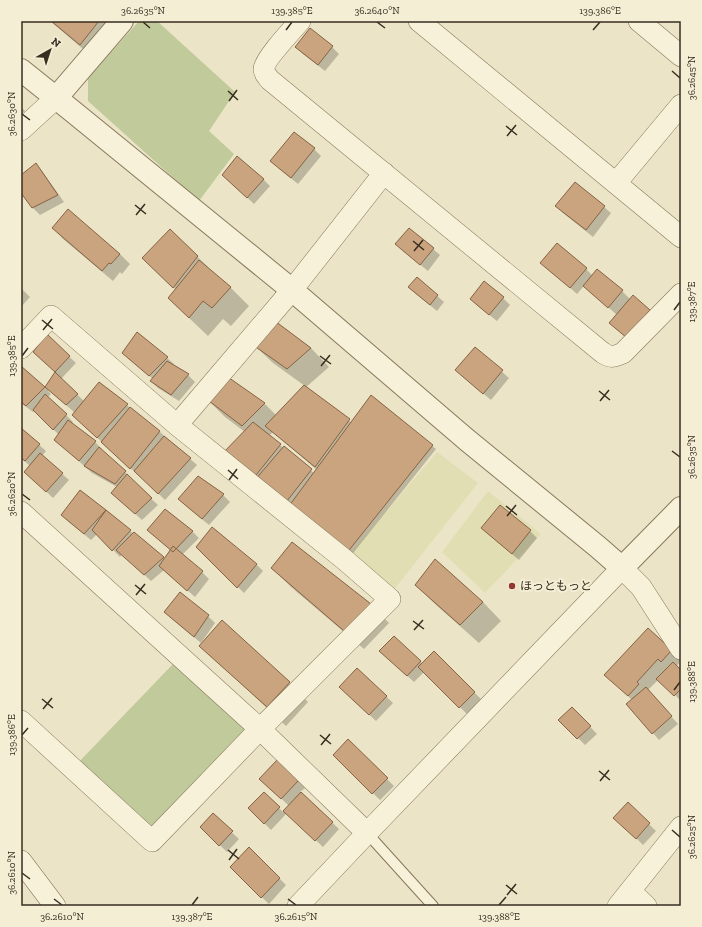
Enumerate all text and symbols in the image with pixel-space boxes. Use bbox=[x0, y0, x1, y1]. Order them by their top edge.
text: 36.2635°N bbox=[121, 5, 166, 17]
text: 139.385°E bbox=[271, 5, 313, 17]
text: 36.2640°N bbox=[354, 5, 400, 17]
text: 139.386°E bbox=[579, 5, 621, 17]
north arrow bbox=[30, 30, 70, 70]
text: N bbox=[49, 35, 64, 51]
text: 36.2645°N bbox=[686, 55, 698, 100]
text: 36.2630°N bbox=[6, 91, 18, 136]
text: 139.387°E bbox=[686, 281, 698, 322]
text: 139.385°E bbox=[6, 335, 18, 377]
text: 36.2635°N bbox=[686, 434, 698, 479]
text: 36.2620°N bbox=[6, 471, 18, 516]
place label: ほっともっと bbox=[520, 579, 592, 593]
marker: ほっともっと bbox=[507, 581, 517, 591]
text: 139.388°E bbox=[686, 661, 698, 703]
text: 139.386°E bbox=[6, 714, 18, 756]
text: 36.2625°N bbox=[686, 814, 698, 859]
text: 36.2610°N bbox=[6, 851, 18, 895]
text: 36.2610°N bbox=[40, 911, 84, 923]
text: 139.387°E bbox=[172, 911, 213, 923]
text: 36.2615°N bbox=[275, 911, 318, 923]
text: 139.388°E bbox=[478, 911, 520, 923]

